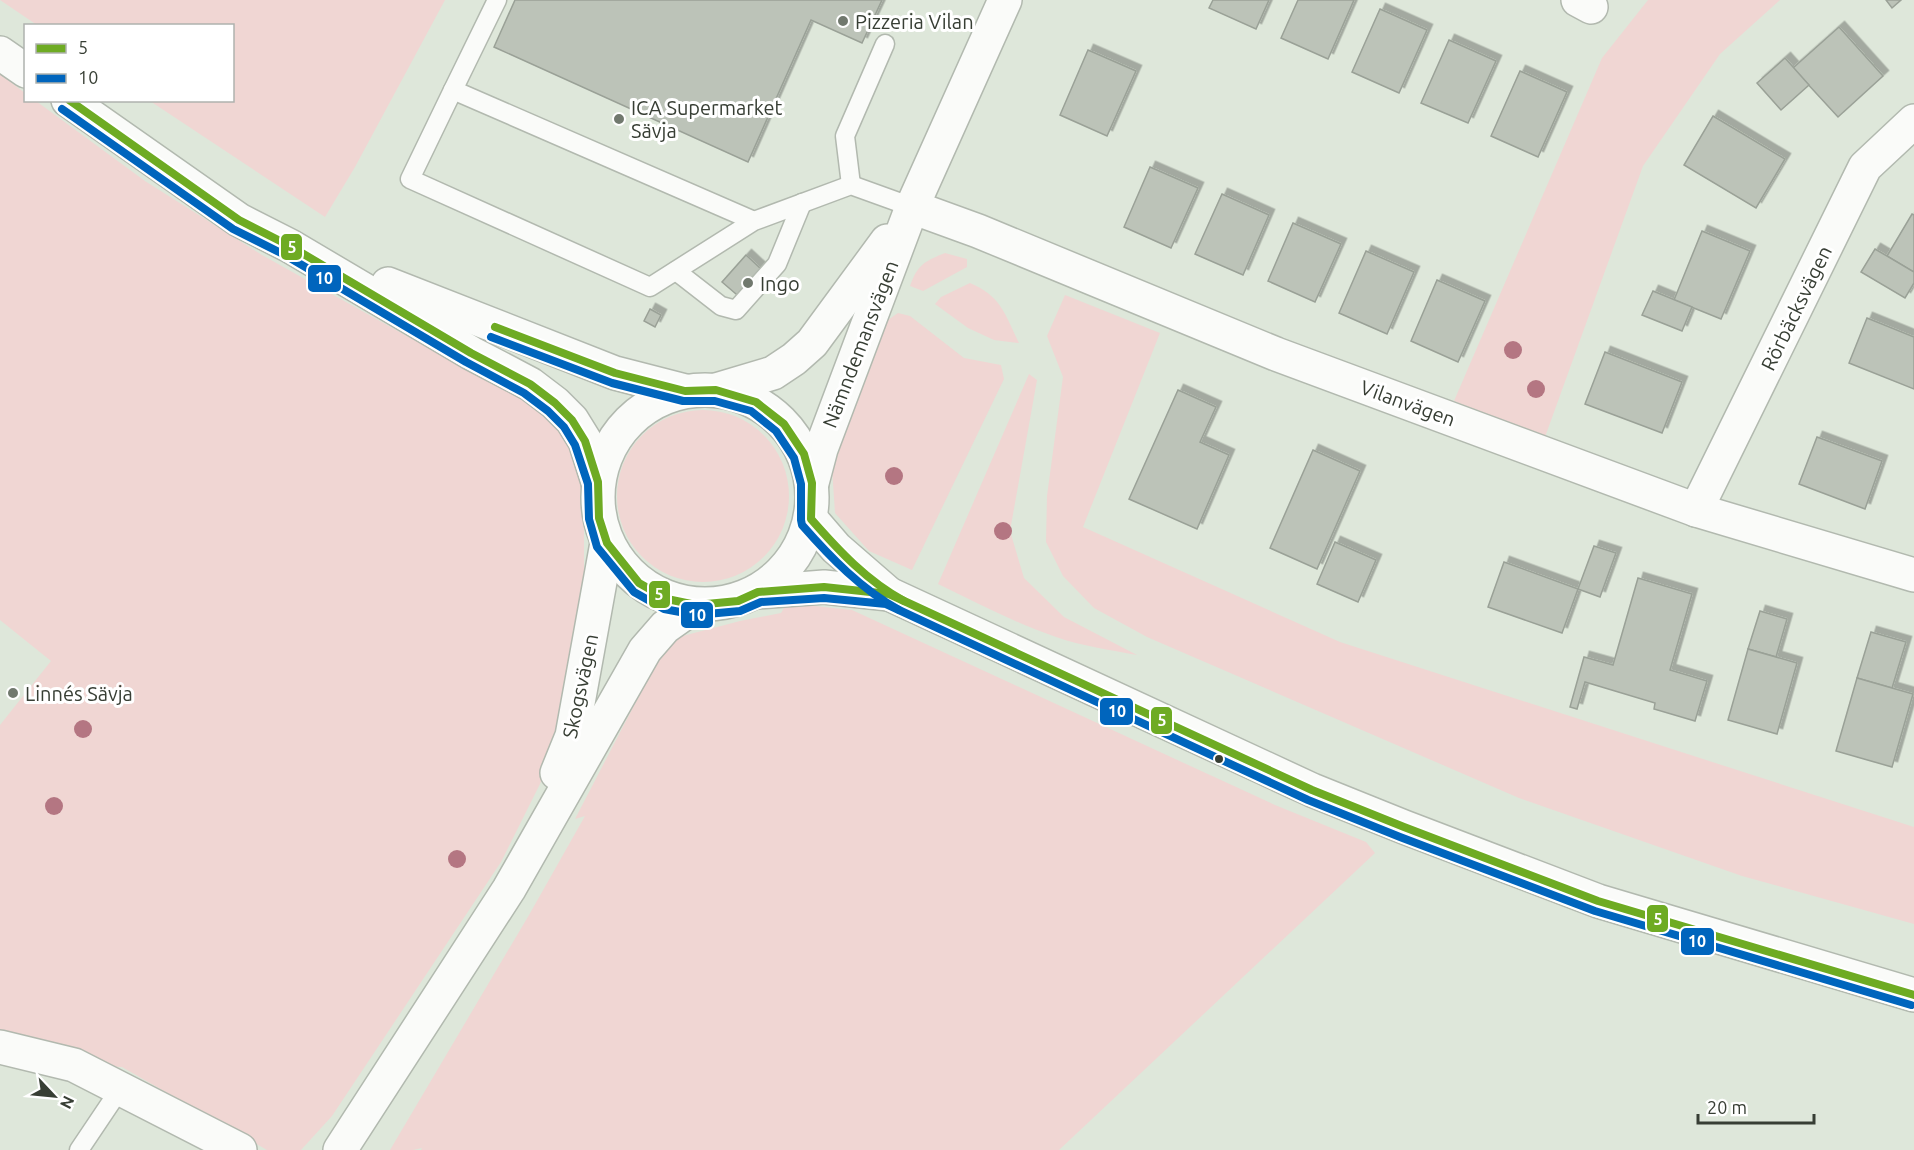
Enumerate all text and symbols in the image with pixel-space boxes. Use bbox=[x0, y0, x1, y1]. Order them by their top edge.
place label: Pizzeria Vilan bbox=[855, 10, 974, 33]
marker: Pizzeria Vilan bbox=[836, 14, 850, 28]
legend bbox=[24, 24, 234, 102]
text: 5 bbox=[78, 37, 88, 57]
text: 10 bbox=[78, 67, 98, 87]
place label: ICA Supermarket Sävja bbox=[631, 96, 783, 142]
marker: ICA Supermarket Sävja bbox=[612, 112, 626, 126]
line badge: 5 bbox=[280, 233, 303, 261]
text: 5 bbox=[287, 238, 297, 256]
street label: Rörbäcksvägen bbox=[1756, 242, 1836, 374]
street label: Nämndemansvägen bbox=[817, 257, 903, 431]
line badge: 10 bbox=[307, 264, 342, 293]
text: 10 bbox=[315, 269, 333, 287]
place label: Ingo bbox=[760, 272, 800, 295]
marker: Ingo bbox=[741, 276, 755, 290]
street label: Vilanvägen bbox=[1357, 375, 1459, 431]
line badge: 5 bbox=[648, 580, 671, 609]
text: 5 bbox=[654, 585, 664, 603]
line badge: 10 bbox=[680, 601, 714, 629]
text: 10 bbox=[688, 606, 706, 624]
street label: Skogsvägen bbox=[558, 632, 602, 740]
place label: Linnés Sävja bbox=[25, 682, 133, 705]
marker: Linnés Sävja bbox=[6, 686, 20, 700]
line badge: 10 bbox=[1099, 697, 1134, 726]
text: 10 bbox=[1108, 702, 1126, 720]
line badge: 5 bbox=[1150, 706, 1173, 735]
text: 5 bbox=[1157, 711, 1167, 729]
unlabelled marker bbox=[1213, 753, 1225, 765]
line badge: 5 bbox=[1646, 904, 1669, 933]
text: 5 bbox=[1653, 910, 1663, 928]
line badge: 10 bbox=[1680, 927, 1715, 956]
text: 10 bbox=[1688, 932, 1706, 950]
north arrow bbox=[24, 1066, 84, 1126]
scale bar bbox=[1698, 1087, 1814, 1125]
text: N bbox=[57, 1093, 78, 1112]
text: 20 m bbox=[1707, 1097, 1747, 1117]

